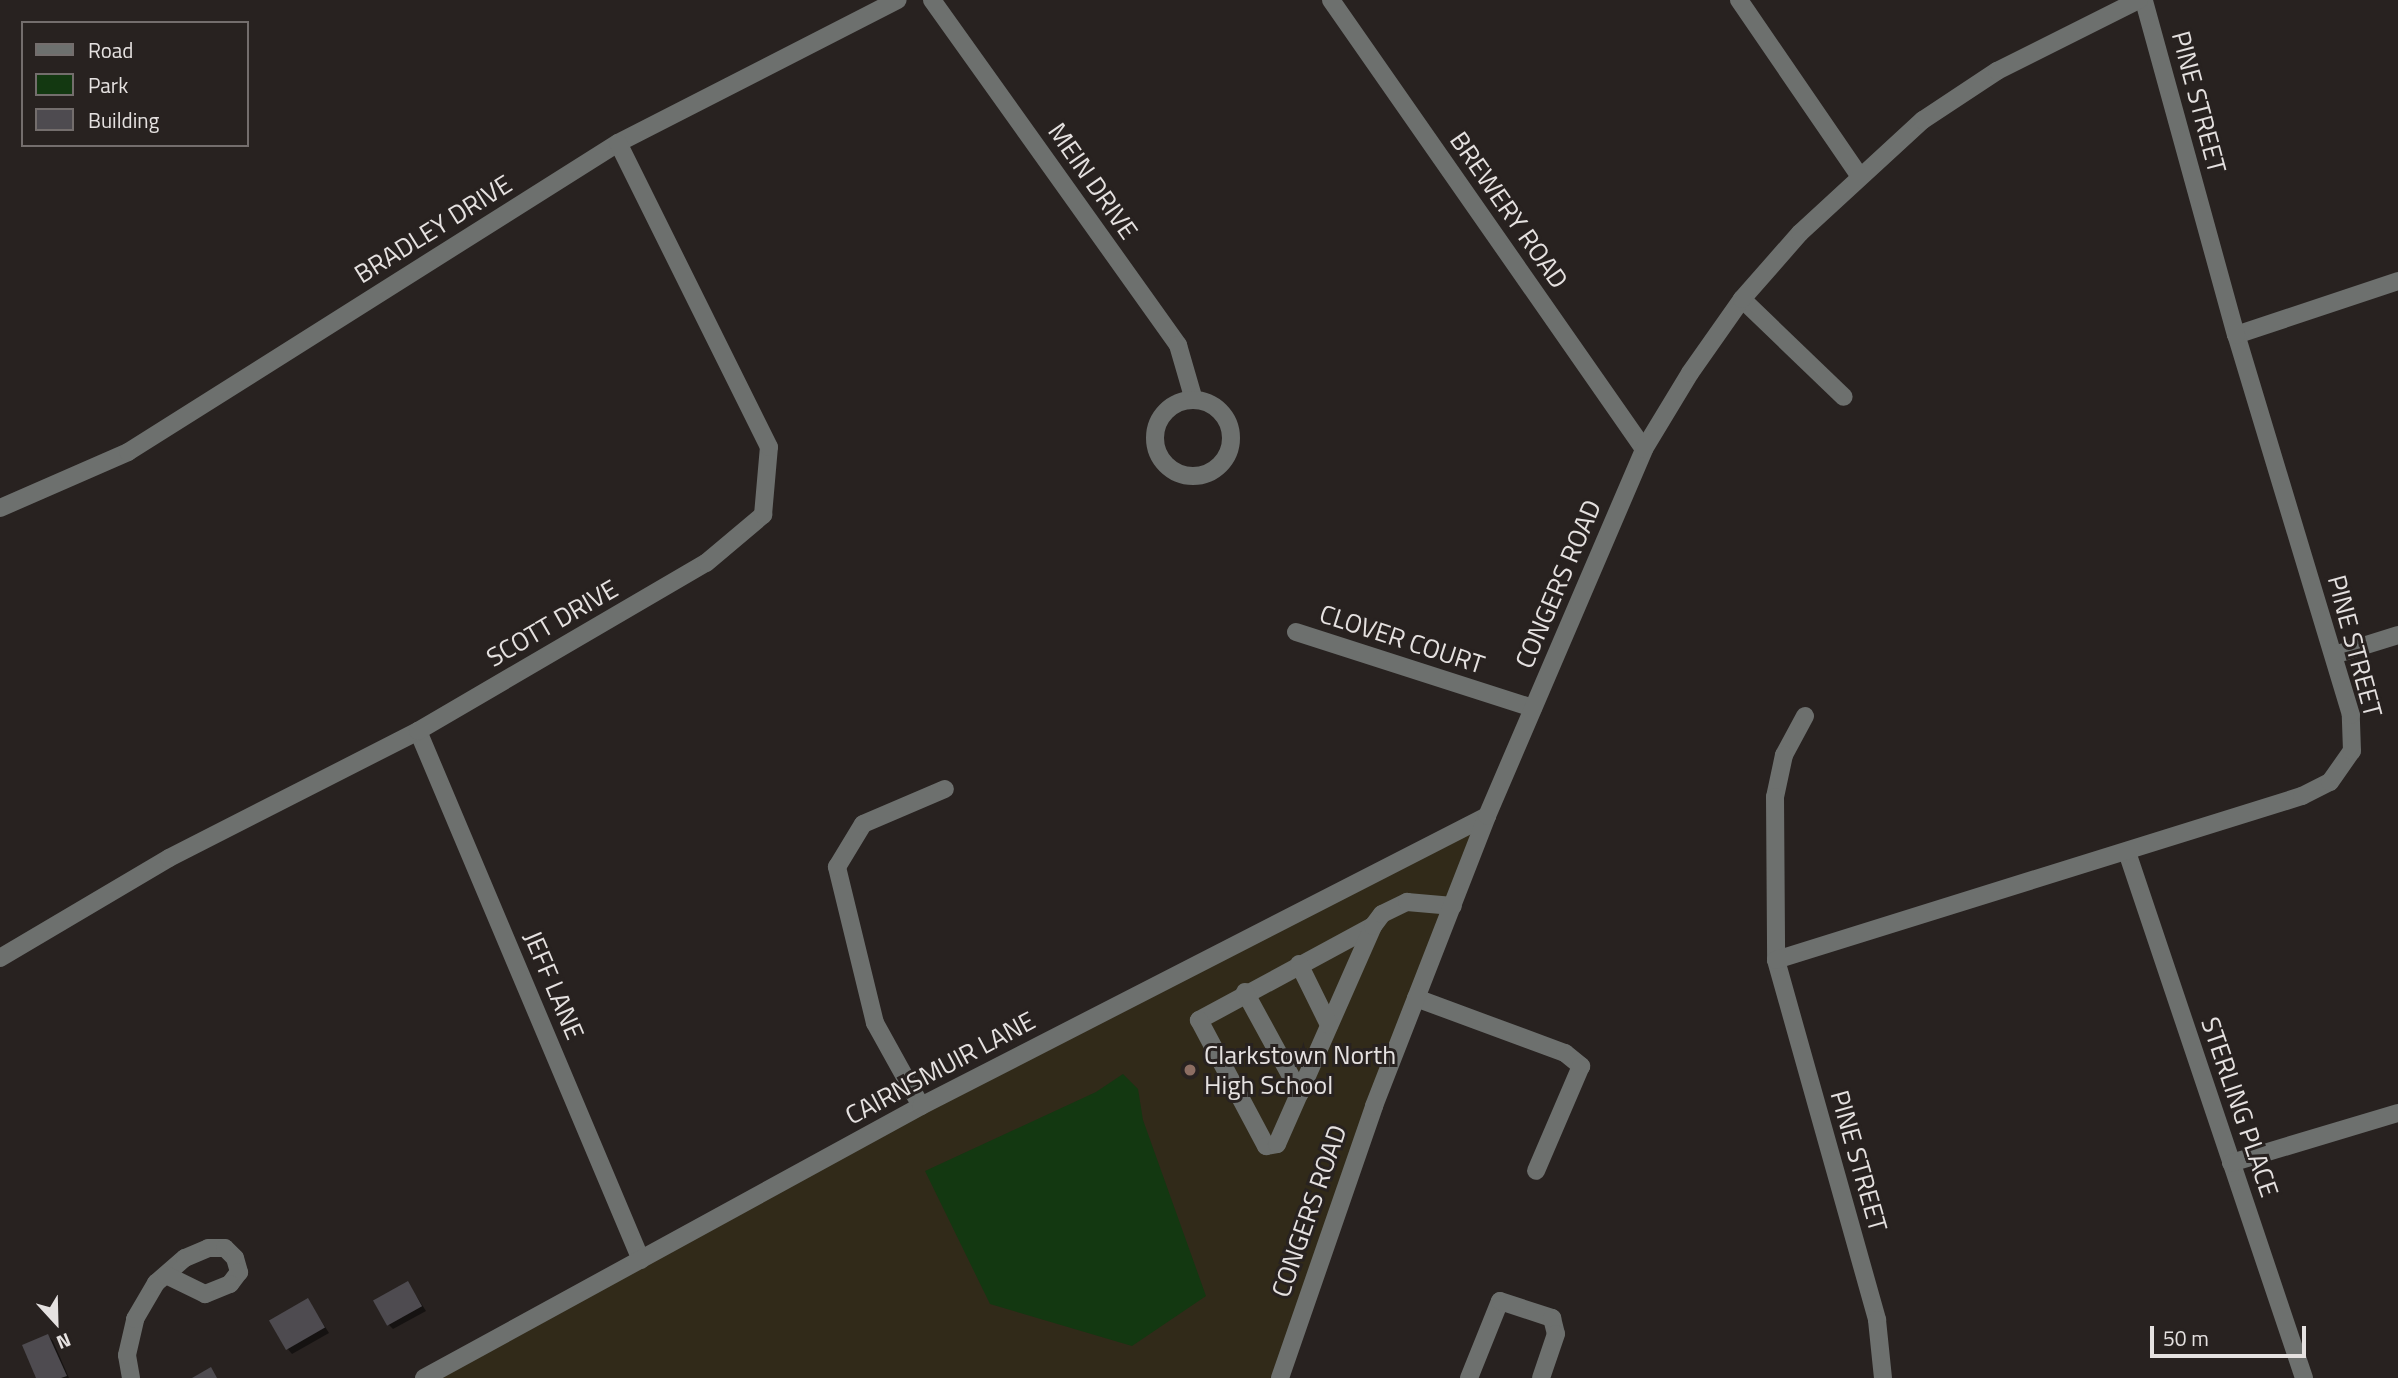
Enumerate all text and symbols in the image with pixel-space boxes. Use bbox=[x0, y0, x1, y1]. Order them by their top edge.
legend bbox=[21, 21, 248, 147]
street label: PINE STREET bbox=[2165, 28, 2233, 176]
text: Road bbox=[88, 34, 133, 66]
text: Park bbox=[88, 69, 128, 101]
text: Building bbox=[88, 104, 159, 136]
street label: MEIN DRIVE bbox=[1042, 117, 1144, 245]
street label: BREWERY ROAD bbox=[1443, 126, 1575, 294]
street label: BRADLEY DRIVE bbox=[349, 168, 517, 290]
street label: CONGERS ROAD bbox=[1508, 495, 1608, 673]
street label: PINE STREET bbox=[2321, 572, 2389, 720]
street label: SCOTT DRIVE bbox=[481, 573, 623, 673]
street label: CLOVER COURT bbox=[1316, 598, 1488, 680]
street label: JEFF LANE bbox=[517, 926, 591, 1044]
street label: CAIRNSMUIR LANE bbox=[840, 1005, 1040, 1131]
street label: STERLING PLACE bbox=[2195, 1013, 2285, 1201]
place label: Clarkstown North High School bbox=[1204, 1039, 1396, 1100]
marker: Clarkstown North High School bbox=[1182, 1062, 1198, 1078]
street label: PINE STREET bbox=[1824, 1087, 1894, 1235]
street label: CONGERS ROAD bbox=[1265, 1121, 1353, 1301]
north arrow bbox=[21, 1287, 91, 1357]
scale bar bbox=[2153, 1312, 2309, 1356]
text: 50 m bbox=[2163, 1322, 2209, 1354]
text: N bbox=[53, 1326, 76, 1358]

